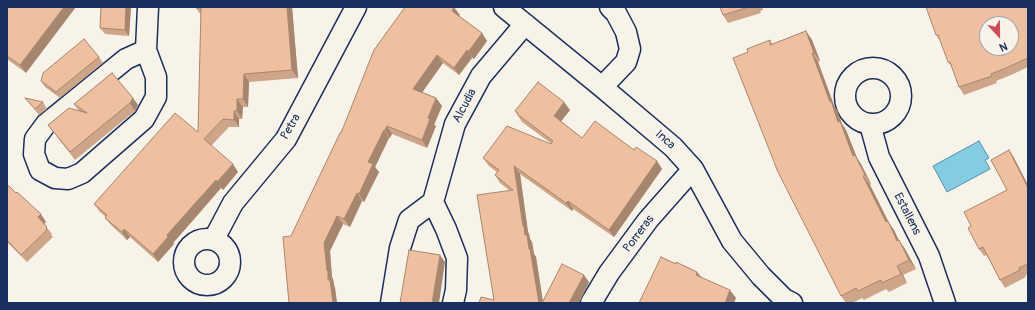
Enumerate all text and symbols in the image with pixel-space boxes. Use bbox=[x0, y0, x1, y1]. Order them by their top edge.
north arrow bbox=[979, 16, 1019, 56]
text: N bbox=[997, 39, 1009, 54]
street label: Alcudia bbox=[450, 87, 480, 125]
street label: Petra bbox=[278, 112, 304, 142]
street label: Inca bbox=[652, 127, 678, 153]
street label: Estallens bbox=[890, 191, 924, 237]
street label: Porreras bbox=[620, 213, 658, 255]

